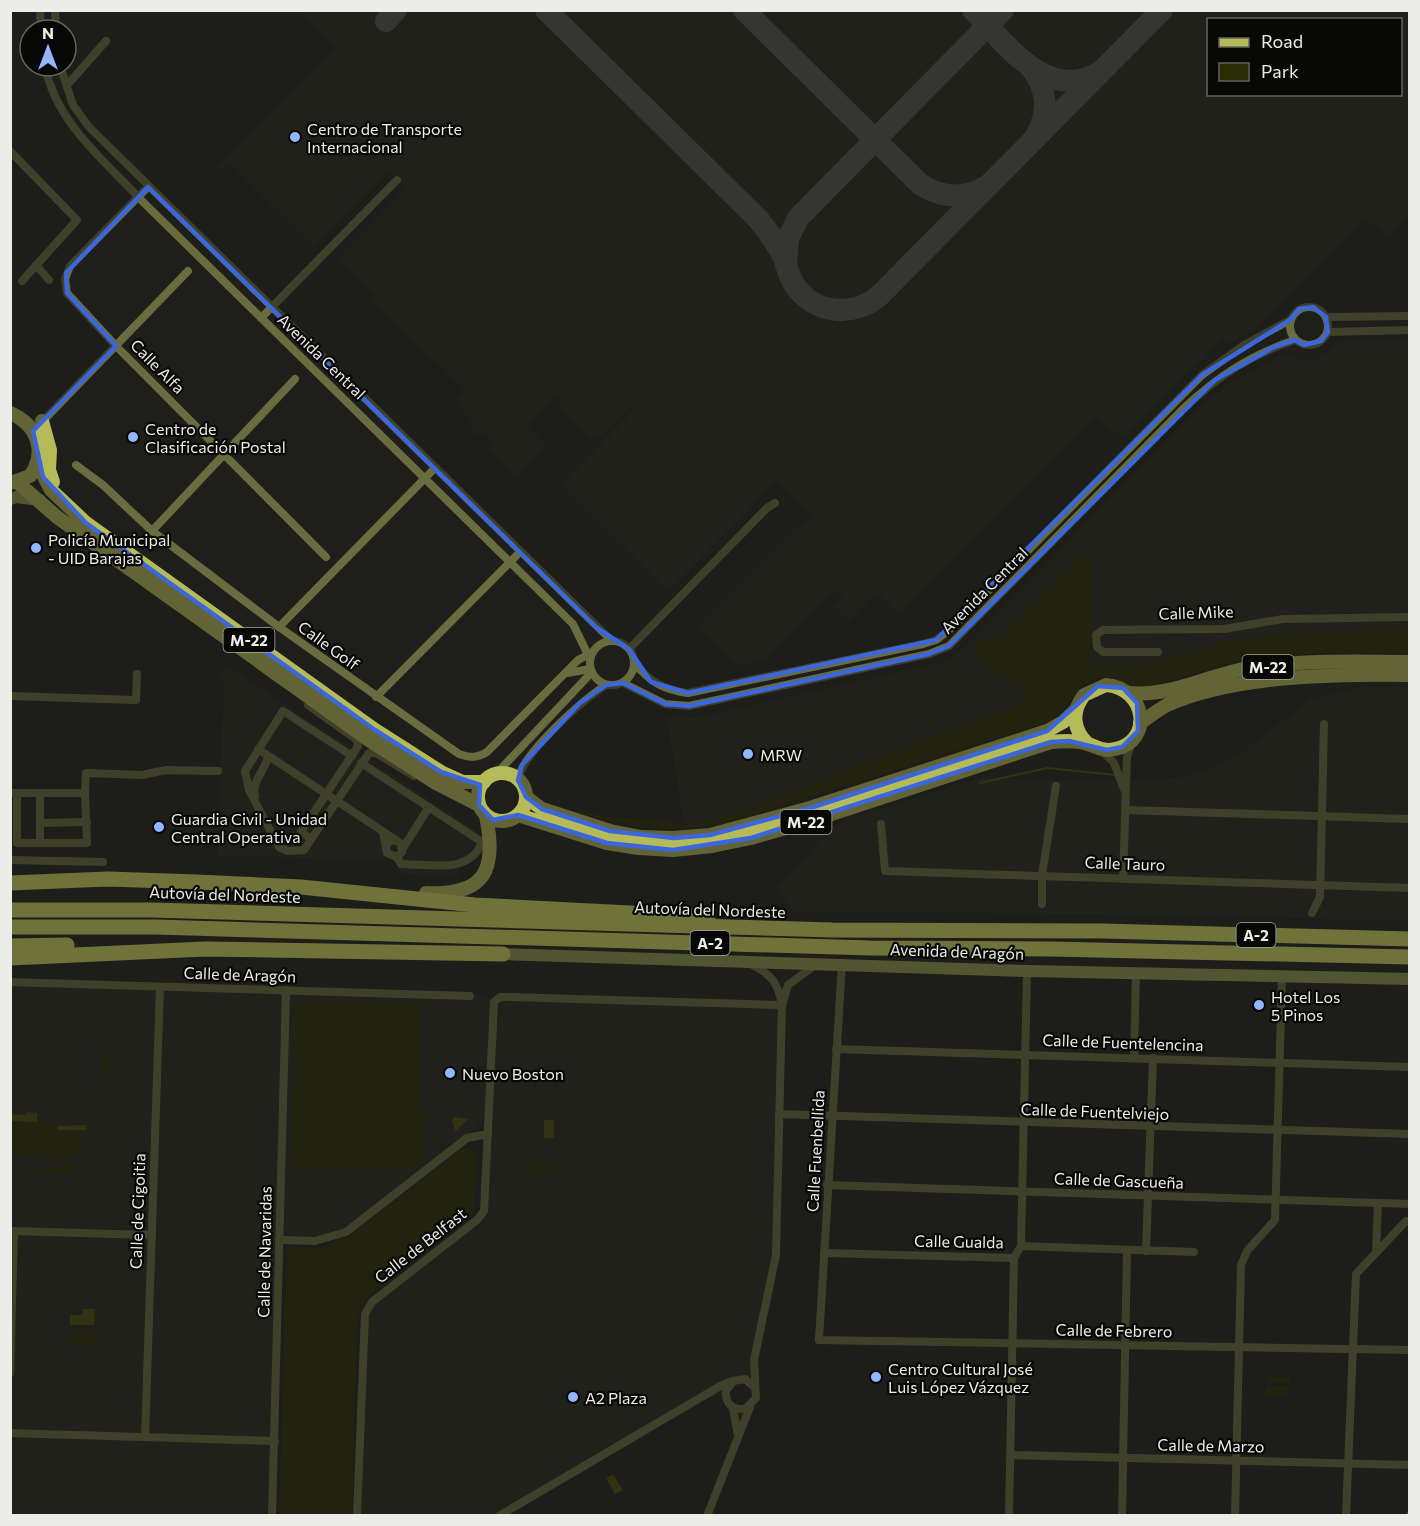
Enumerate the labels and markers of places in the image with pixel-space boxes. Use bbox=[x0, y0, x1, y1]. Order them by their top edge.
place label: Centro de Transporte Internacional bbox=[307, 119, 462, 156]
marker: Centro de Transporte Internacional bbox=[288, 130, 302, 144]
place label: Centro de Clasificación Postal bbox=[145, 419, 286, 456]
marker: Centro de Clasificación Postal bbox=[126, 430, 140, 444]
place label: Policía Municipal - UID Barajas bbox=[48, 530, 170, 567]
marker: Policía Municipal - UID Barajas bbox=[29, 541, 43, 555]
place label: MRW bbox=[760, 745, 802, 764]
marker: MRW bbox=[741, 747, 755, 761]
place label: Guardia Civil - Unidad Central Operativa bbox=[171, 809, 327, 846]
marker: Guardia Civil - Unidad Central Operativa bbox=[152, 820, 166, 834]
place label: Hotel Los 5 Pinos bbox=[1271, 987, 1340, 1024]
marker: Hotel Los 5 Pinos bbox=[1252, 998, 1266, 1012]
place label: Nuevo Boston bbox=[462, 1064, 564, 1083]
marker: Nuevo Boston bbox=[443, 1066, 457, 1080]
place label: Centro Cultural José Luis López Vázquez bbox=[888, 1359, 1033, 1396]
marker: Centro Cultural José Luis López Vázquez bbox=[869, 1370, 883, 1384]
place label: A2 Plaza bbox=[585, 1388, 647, 1407]
marker: A2 Plaza bbox=[566, 1390, 580, 1404]

